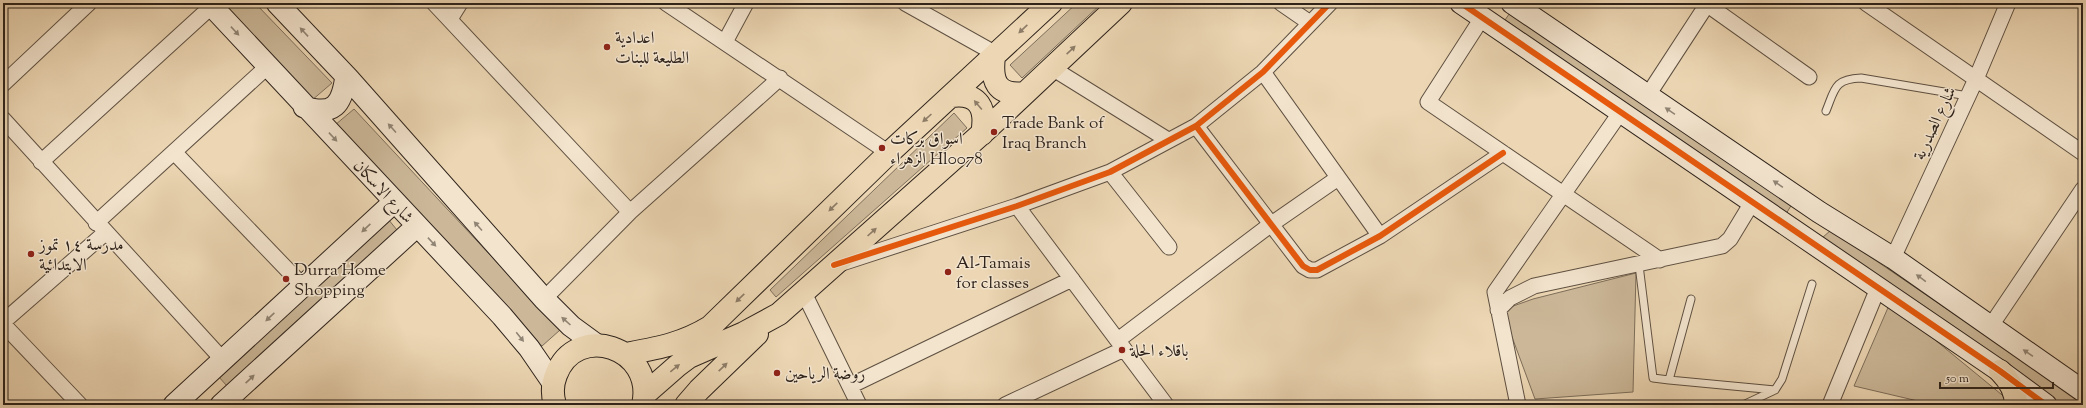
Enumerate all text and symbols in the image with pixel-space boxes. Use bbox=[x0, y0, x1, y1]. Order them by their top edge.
one-way arrow bbox=[1017, 25, 1028, 34]
one-way arrow bbox=[230, 27, 239, 36]
one-way arrow bbox=[300, 27, 309, 37]
place label: اعدادية الطليعة للبنات bbox=[615, 27, 689, 71]
marker: اعدادية الطليعة للبنات bbox=[602, 42, 612, 52]
one-way arrow bbox=[1067, 46, 1076, 55]
street label: شارع الصدرية bbox=[1908, 83, 1963, 165]
one-way arrow bbox=[974, 100, 983, 110]
one-way arrow bbox=[1664, 107, 1676, 114]
place label: Trade Bank of Iraq Branch bbox=[1002, 112, 1105, 156]
one-way arrow bbox=[923, 113, 932, 122]
one-way arrow bbox=[388, 124, 397, 133]
marker: Trade Bank of Iraq Branch bbox=[989, 127, 999, 137]
place label: اسواق بركات الزهراء Hl0078 bbox=[890, 128, 983, 172]
one-way arrow bbox=[328, 132, 338, 142]
marker: اسواق بركات الزهراء Hl0078 bbox=[877, 143, 887, 153]
street label: شارع الاسكان bbox=[347, 155, 418, 230]
one-way arrow bbox=[1773, 180, 1783, 188]
one-way arrow bbox=[828, 202, 838, 212]
one-way arrow bbox=[474, 220, 483, 231]
one-way arrow bbox=[360, 224, 371, 233]
one-way arrow bbox=[866, 227, 877, 236]
place label: مدرسة ١٤ تموز الابتدائية bbox=[37, 234, 124, 278]
one-way arrow bbox=[427, 237, 437, 247]
marker: مدرسة ١٤ تموز الابتدائية bbox=[26, 249, 36, 259]
place label: Al-Tamais for classes bbox=[956, 252, 1031, 296]
place label: Durra Home Shopping bbox=[294, 259, 386, 303]
marker: Al-Tamais for classes bbox=[943, 267, 953, 277]
marker: Durra Home Shopping bbox=[281, 274, 291, 284]
one-way arrow bbox=[1916, 274, 1927, 282]
one-way arrow bbox=[735, 293, 745, 303]
one-way arrow bbox=[265, 312, 275, 321]
one-way arrow bbox=[561, 317, 571, 326]
one-way arrow bbox=[516, 332, 524, 343]
place label: باقلاء الحلة bbox=[1129, 340, 1188, 364]
marker: باقلاء الحلة bbox=[1117, 345, 1127, 355]
one-way arrow bbox=[2022, 349, 2033, 357]
one-way arrow bbox=[718, 362, 728, 372]
place label: روضة الرياحين bbox=[785, 363, 865, 387]
one-way arrow bbox=[669, 364, 680, 373]
scale bar bbox=[1940, 364, 2053, 390]
marker: روضة الرياحين bbox=[772, 368, 782, 378]
text: 50 m bbox=[1945, 370, 1969, 388]
one-way arrow bbox=[245, 374, 255, 383]

